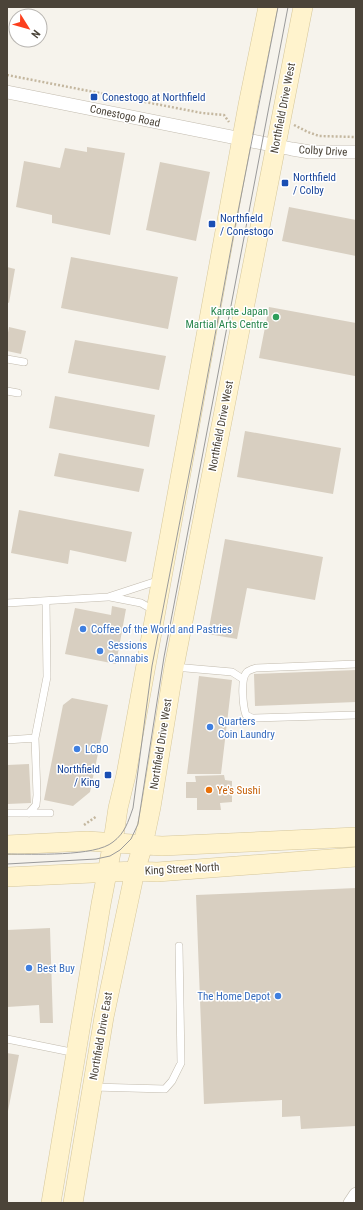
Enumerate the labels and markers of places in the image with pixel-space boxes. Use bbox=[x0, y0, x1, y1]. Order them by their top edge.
place label: Conestogo at Northfield bbox=[102, 91, 206, 104]
marker: Conestogo at Northfield bbox=[89, 92, 99, 102]
place label: Northfield / Colby bbox=[293, 171, 336, 197]
marker: Northfield / Colby bbox=[280, 178, 290, 188]
place label: Northfield / Conestogo bbox=[220, 212, 274, 238]
marker: Northfield / Conestogo bbox=[207, 219, 217, 229]
place label: Karate Japan Martial Arts Centre bbox=[186, 305, 268, 331]
marker: Karate Japan Martial Arts Centre bbox=[271, 312, 281, 322]
place label: Coffee of the World and Pastries bbox=[91, 623, 232, 636]
marker: Coffee of the World and Pastries bbox=[78, 624, 88, 634]
place label: Sessions Cannabis bbox=[108, 639, 148, 665]
marker: Sessions Cannabis bbox=[95, 646, 105, 656]
place label: Quarters Coin Laundry bbox=[218, 715, 275, 741]
marker: Quarters Coin Laundry bbox=[205, 722, 215, 732]
place label: LCBO bbox=[85, 743, 109, 756]
marker: LCBO bbox=[72, 744, 82, 754]
place label: Northfield / King bbox=[57, 763, 100, 789]
marker: Northfield / King bbox=[103, 770, 113, 780]
place label: Ye's Sushi bbox=[217, 784, 260, 797]
marker: Ye's Sushi bbox=[204, 785, 214, 795]
place label: Best Buy bbox=[37, 962, 75, 975]
marker: Best Buy bbox=[24, 963, 34, 973]
place label: The Home Depot bbox=[197, 990, 270, 1003]
marker: The Home Depot bbox=[273, 991, 283, 1001]

